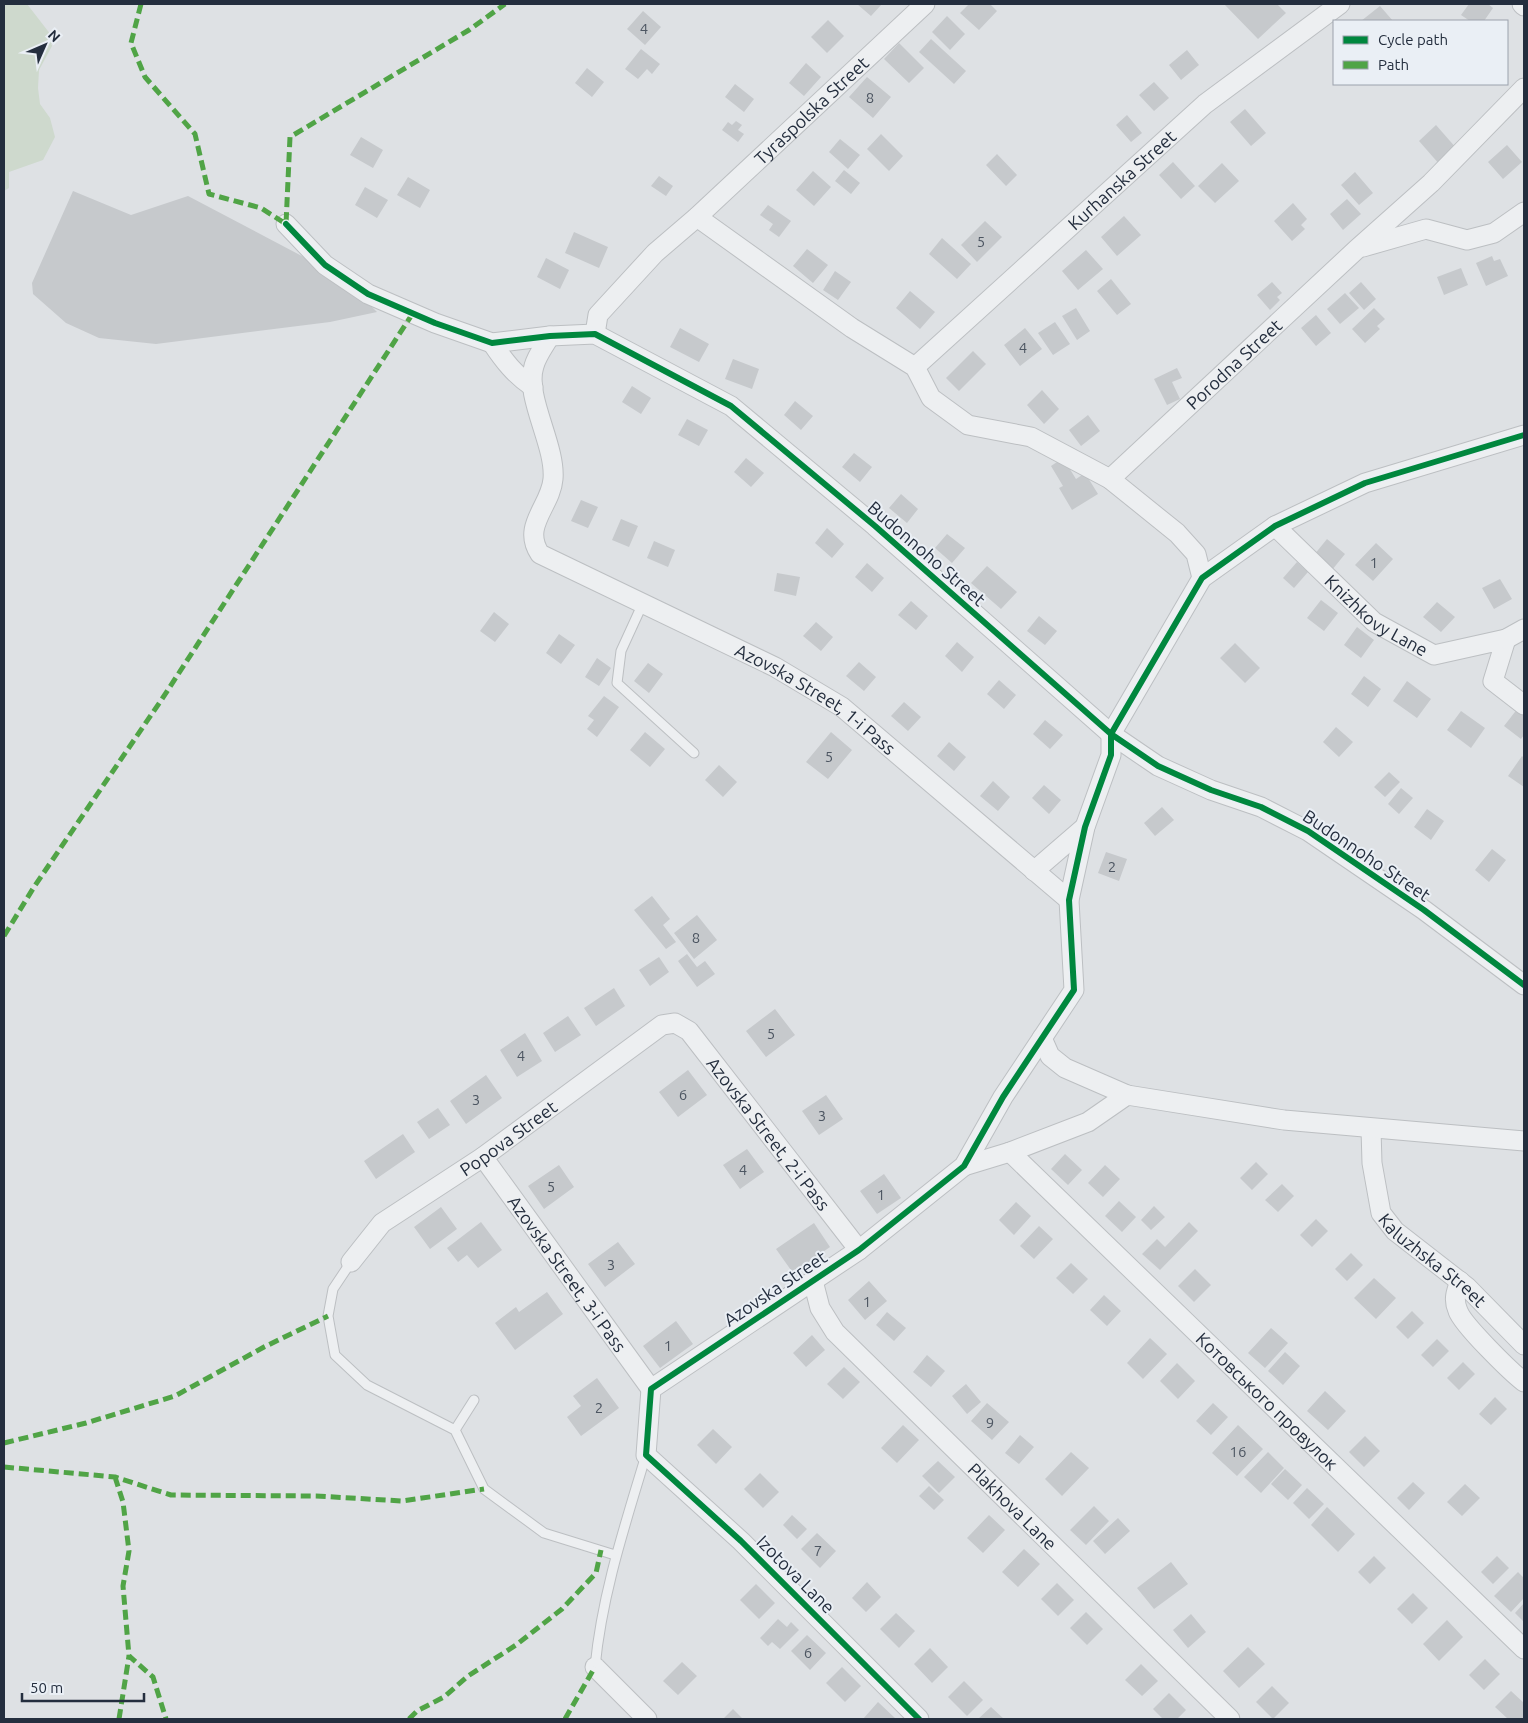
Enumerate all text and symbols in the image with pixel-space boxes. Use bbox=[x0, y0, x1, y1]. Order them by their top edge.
north arrow bbox=[20, 20, 70, 70]
house number: 4 bbox=[640, 20, 648, 37]
legend bbox=[1333, 20, 1508, 85]
text: N bbox=[45, 26, 64, 45]
text: Cycle path bbox=[1378, 31, 1448, 48]
street label: Tyraspolska Street bbox=[750, 52, 872, 168]
text: Path bbox=[1378, 56, 1409, 73]
house number: 8 bbox=[866, 89, 874, 106]
street label: Kurhanska Street bbox=[1064, 126, 1180, 233]
house number: 5 bbox=[977, 233, 985, 250]
street label: Porodna Street bbox=[1182, 315, 1285, 413]
house number: 4 bbox=[1019, 339, 1027, 356]
street label: Budonnoho Street bbox=[864, 497, 990, 609]
house number: 1 bbox=[1370, 554, 1378, 571]
street label: Knizhkovy Lane bbox=[1321, 570, 1431, 660]
street label: Azovska Street, 1-i Pass bbox=[732, 639, 900, 758]
house number: 5 bbox=[825, 748, 833, 765]
street label: Budonnoho Street bbox=[1300, 805, 1434, 905]
house number: 2 bbox=[1108, 858, 1116, 875]
house number: 8 bbox=[692, 929, 700, 946]
house number: 5 bbox=[767, 1025, 775, 1042]
house number: 4 bbox=[517, 1047, 525, 1064]
street label: Azovska Street, 2-i Pass bbox=[703, 1053, 834, 1214]
house number: 6 bbox=[679, 1086, 687, 1103]
house number: 3 bbox=[472, 1091, 480, 1108]
street label: Popova Street bbox=[456, 1096, 560, 1179]
house number: 3 bbox=[818, 1107, 826, 1124]
house number: 4 bbox=[739, 1161, 747, 1178]
house number: 5 bbox=[547, 1178, 555, 1195]
house number: 1 bbox=[877, 1186, 885, 1203]
street label: Azovska Street, 3-i Pass bbox=[504, 1192, 631, 1356]
street label: Kaluzhska Street bbox=[1375, 1209, 1490, 1311]
street label: Azovska Street bbox=[720, 1246, 830, 1330]
house number: 3 bbox=[607, 1256, 615, 1273]
house number: 1 bbox=[863, 1293, 871, 1310]
street label: Котовського провулок bbox=[1193, 1328, 1342, 1474]
house number: 1 bbox=[664, 1337, 672, 1354]
house number: 2 bbox=[595, 1399, 603, 1416]
house number: 9 bbox=[986, 1414, 994, 1431]
house number: 16 bbox=[1230, 1443, 1246, 1460]
street label: Plakhova Lane bbox=[964, 1459, 1061, 1554]
street label: Izotova Lane bbox=[753, 1531, 839, 1617]
house number: 7 bbox=[814, 1542, 822, 1559]
house number: 6 bbox=[804, 1644, 812, 1661]
scale bar bbox=[22, 1670, 145, 1702]
text: 50 m bbox=[30, 1679, 63, 1696]

